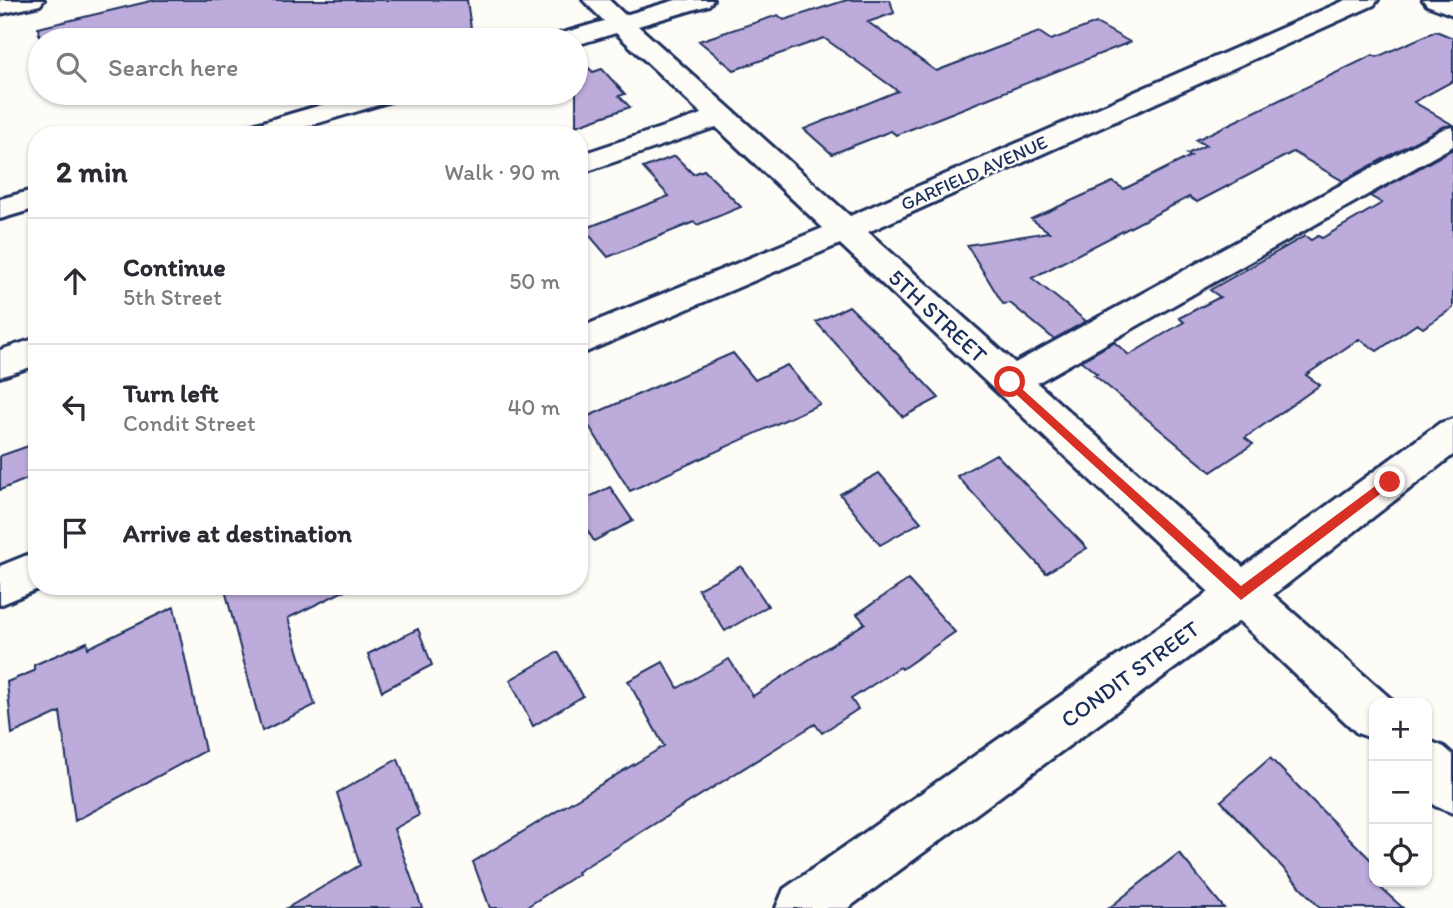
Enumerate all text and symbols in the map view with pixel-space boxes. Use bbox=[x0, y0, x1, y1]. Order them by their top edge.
search box bbox=[28, 28, 588, 105]
icon: search bbox=[52, 48, 90, 86]
text: Search here bbox=[108, 51, 238, 83]
street label: GARFIELD AVENUE bbox=[897, 130, 1051, 216]
text: 2 min bbox=[56, 153, 127, 190]
text: Walk · 90 m bbox=[444, 158, 560, 186]
text: Continue bbox=[123, 251, 226, 283]
icon: ahead bbox=[56, 262, 94, 300]
street label: 5TH STREET bbox=[883, 263, 993, 369]
text: 50 m bbox=[509, 267, 560, 295]
text: 5th Street bbox=[123, 283, 222, 311]
route start bbox=[994, 366, 1025, 397]
text: Turn left bbox=[123, 377, 219, 409]
icon: left bbox=[56, 388, 94, 426]
text: 40 m bbox=[507, 393, 560, 421]
text: Condit Street bbox=[123, 409, 256, 437]
route end bbox=[1374, 466, 1405, 497]
icon: arrive bbox=[56, 514, 94, 552]
text: Arrive at destination bbox=[123, 517, 352, 549]
street label: CONDIT STREET bbox=[1055, 614, 1205, 734]
map controls bbox=[1369, 698, 1432, 887]
button: + bbox=[1369, 698, 1432, 761]
button: − bbox=[1369, 761, 1432, 824]
button: locate bbox=[1369, 824, 1432, 887]

